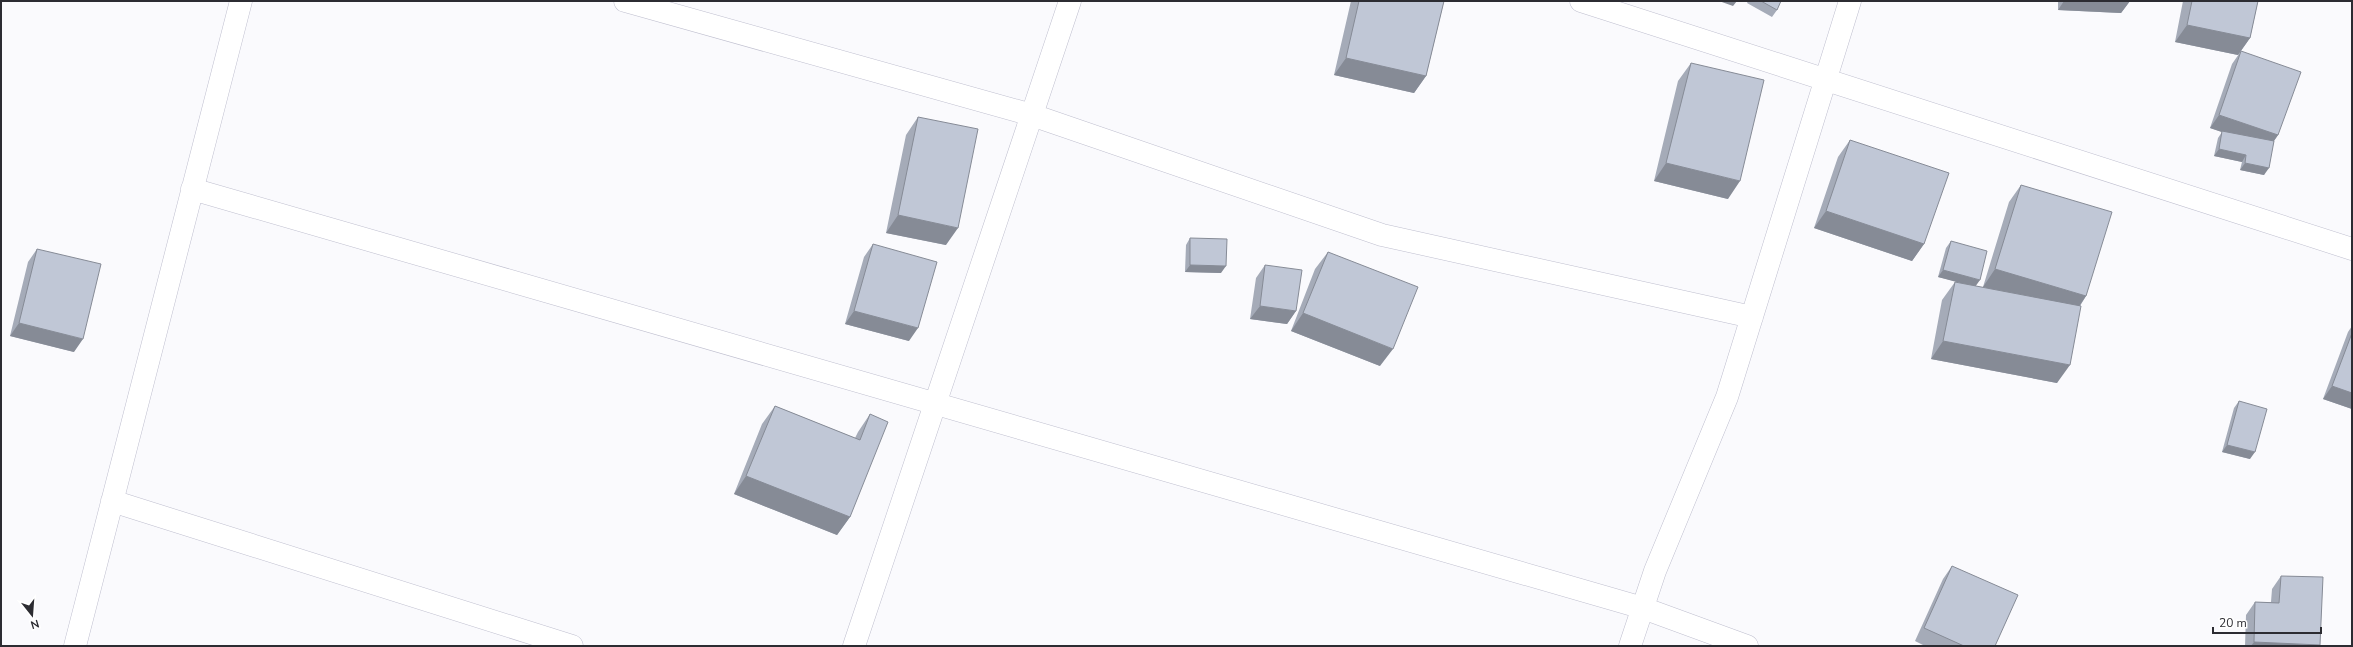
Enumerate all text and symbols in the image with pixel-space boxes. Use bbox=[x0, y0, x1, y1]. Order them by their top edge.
north arrow bbox=[12, 595, 52, 635]
scale bar bbox=[2213, 609, 2321, 635]
text: 20 m bbox=[2219, 615, 2247, 631]
text: N bbox=[29, 616, 41, 632]

